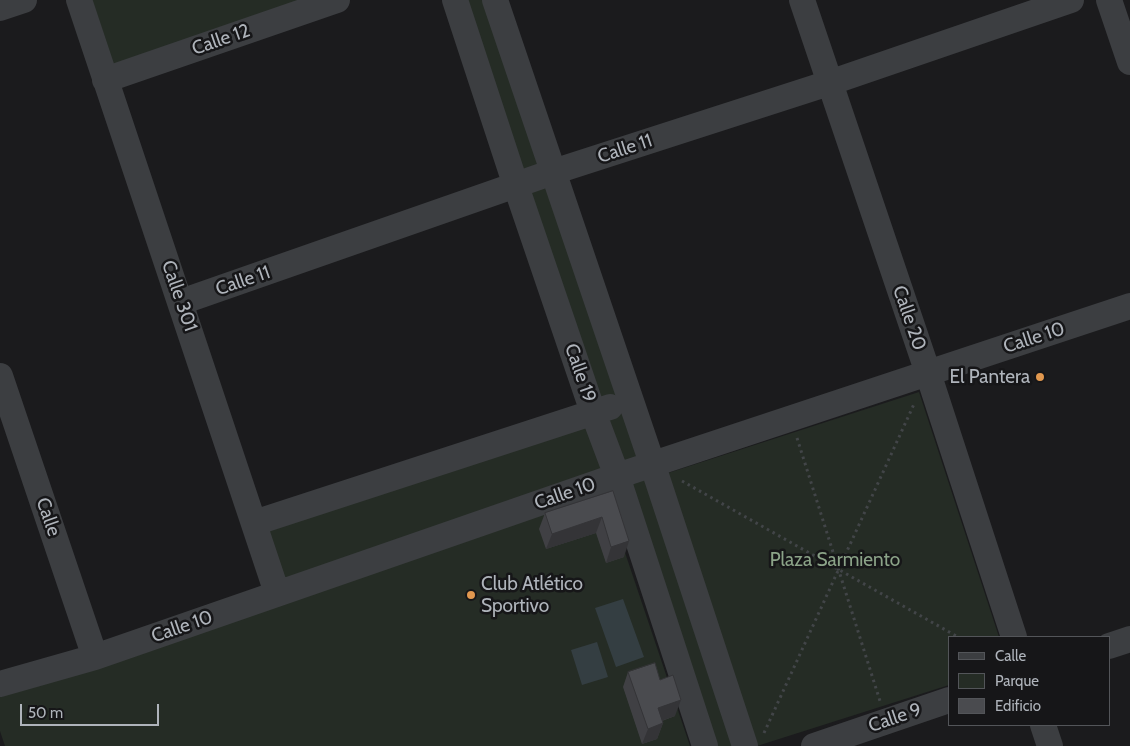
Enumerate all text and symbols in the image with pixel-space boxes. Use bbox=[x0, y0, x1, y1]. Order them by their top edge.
street label: Calle 12 bbox=[189, 19, 253, 61]
street label: Calle 11 bbox=[595, 129, 655, 169]
street label: Calle 301 bbox=[156, 258, 202, 334]
street label: Calle 11 bbox=[213, 261, 273, 301]
street label: Calle 20 bbox=[887, 283, 931, 353]
street label: Calle 10 bbox=[1000, 317, 1068, 359]
street label: Calle 19 bbox=[559, 341, 601, 405]
place label: El Pantera bbox=[949, 366, 1030, 388]
marker: El Pantera bbox=[1034, 371, 1046, 383]
street label: Calle 10 bbox=[531, 473, 599, 515]
street label: Calle bbox=[31, 495, 65, 539]
park label: Plaza Sarmiento bbox=[770, 549, 900, 571]
place label: Club Atlético Sportivo bbox=[481, 573, 583, 617]
marker: Club Atlético Sportivo bbox=[465, 589, 477, 601]
street label: Calle 10 bbox=[148, 606, 216, 648]
legend bbox=[948, 636, 1110, 726]
text: Calle bbox=[995, 647, 1026, 665]
text: Parque bbox=[995, 672, 1039, 690]
scale bar bbox=[22, 694, 161, 726]
text: Edificio bbox=[995, 697, 1041, 715]
street label: Calle 9 bbox=[866, 698, 924, 738]
text: 50 m bbox=[28, 704, 63, 722]

